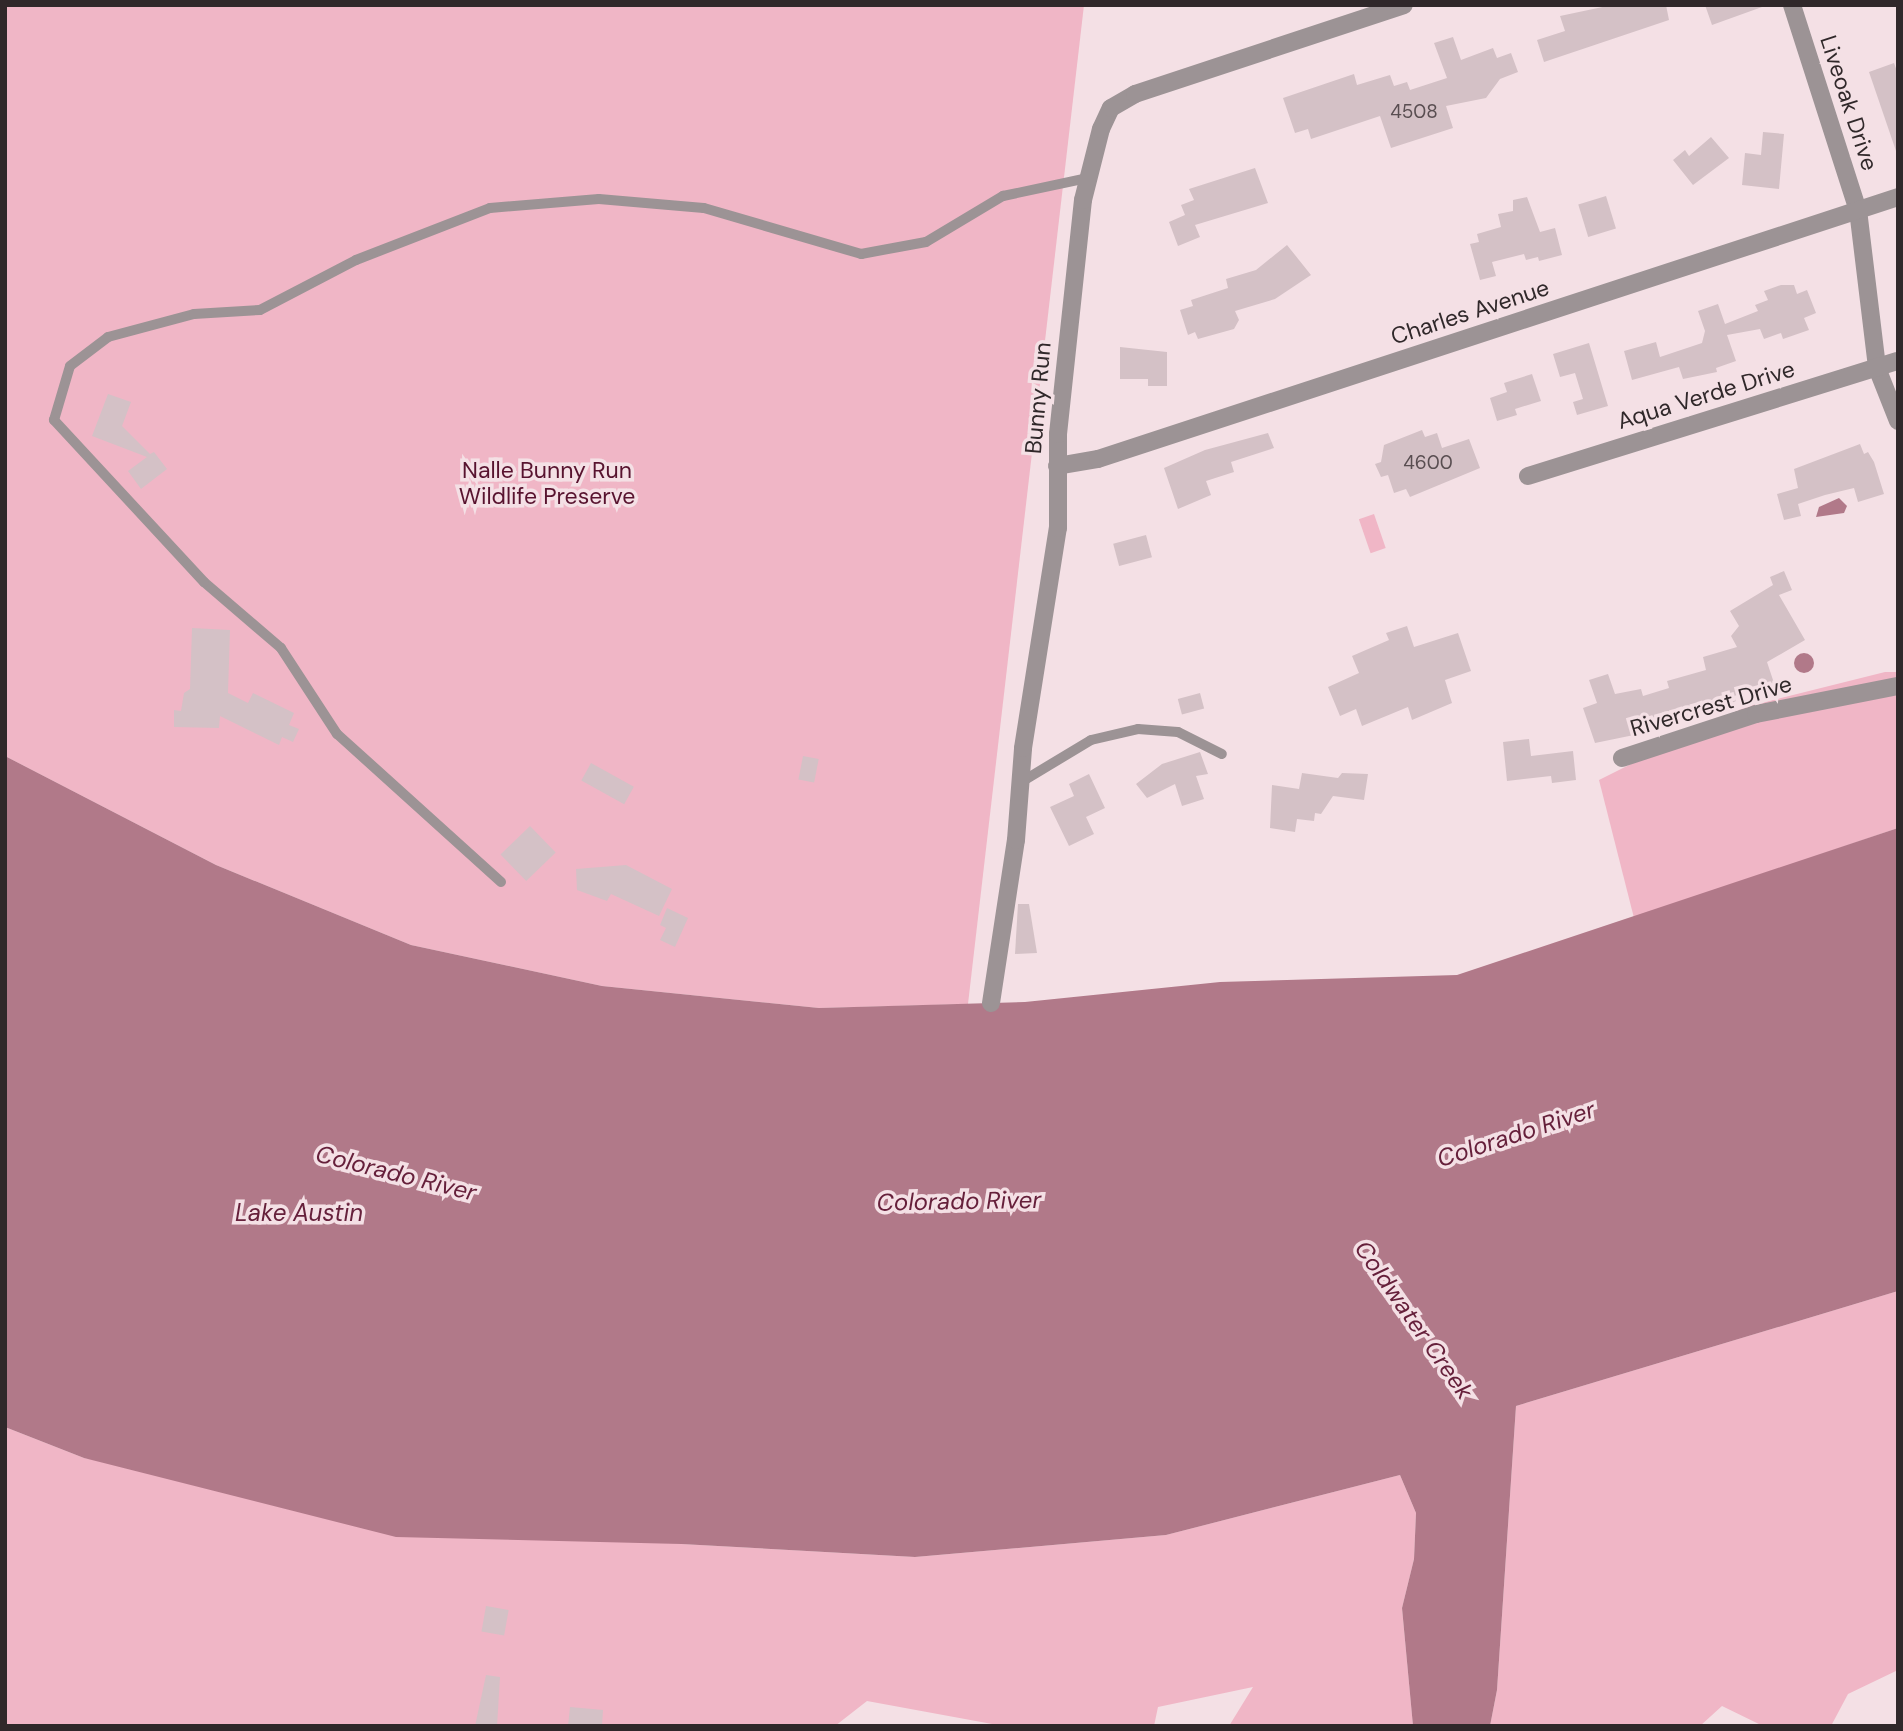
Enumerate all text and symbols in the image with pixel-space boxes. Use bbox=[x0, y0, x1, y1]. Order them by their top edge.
street label: Liveoak Drive bbox=[1814, 32, 1884, 174]
house number: 4508 bbox=[1390, 101, 1438, 123]
street label: Charles Avenue bbox=[1387, 273, 1553, 351]
street label: Bunny Run bbox=[1019, 341, 1057, 455]
street label: Aqua Verde Drive bbox=[1614, 355, 1798, 435]
house number: 4600 bbox=[1403, 452, 1453, 474]
park label: Nalle Bunny Run Wildlife Preserve bbox=[459, 456, 635, 510]
street label: Rivercrest Drive bbox=[1627, 670, 1795, 742]
water label: Colorado River bbox=[1433, 1095, 1599, 1173]
water label: Colorado River bbox=[313, 1139, 479, 1207]
water label: Colorado River bbox=[876, 1185, 1042, 1217]
water label: Lake Austin bbox=[235, 1199, 363, 1227]
water label: Coldwater Creek bbox=[1349, 1235, 1479, 1405]

